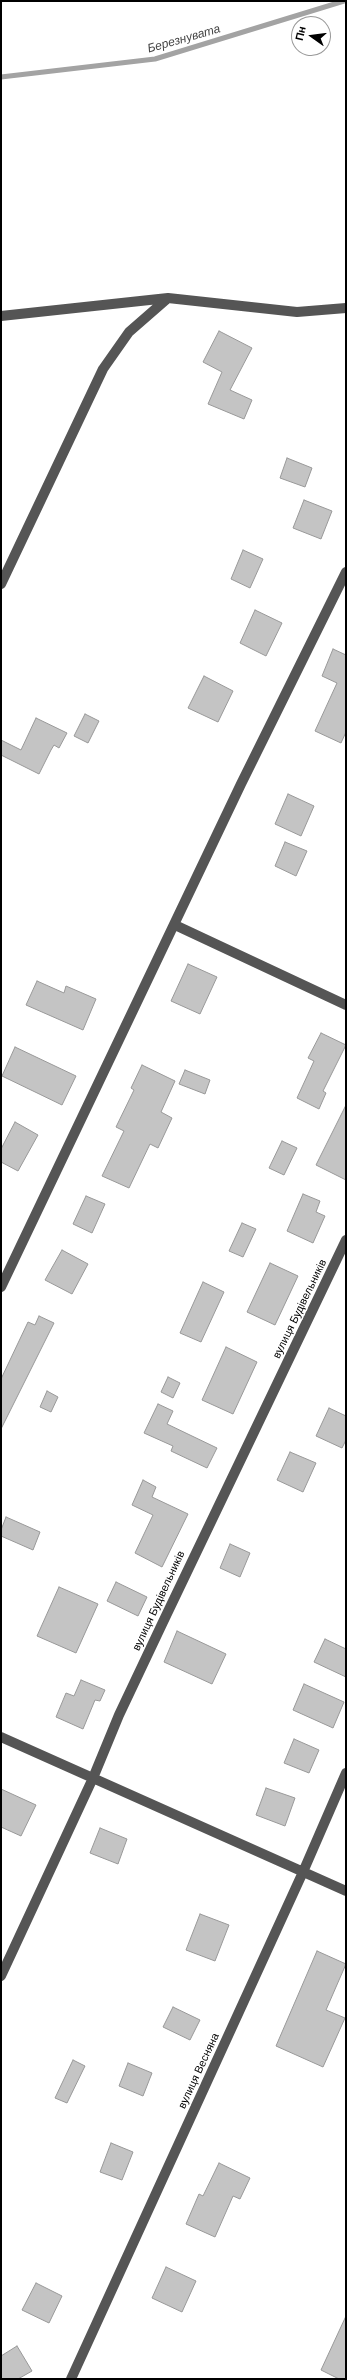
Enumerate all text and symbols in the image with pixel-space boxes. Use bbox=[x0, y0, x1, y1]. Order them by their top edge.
north arrow bbox=[291, 16, 331, 56]
water label: Березнувата bbox=[146, 22, 222, 56]
text: Пн bbox=[293, 25, 308, 42]
street label: вулиця Будівельників bbox=[270, 1257, 330, 1361]
street label: вулиця Будівельників bbox=[130, 1549, 188, 1653]
street label: вулиця Весняна bbox=[176, 2031, 222, 2111]

